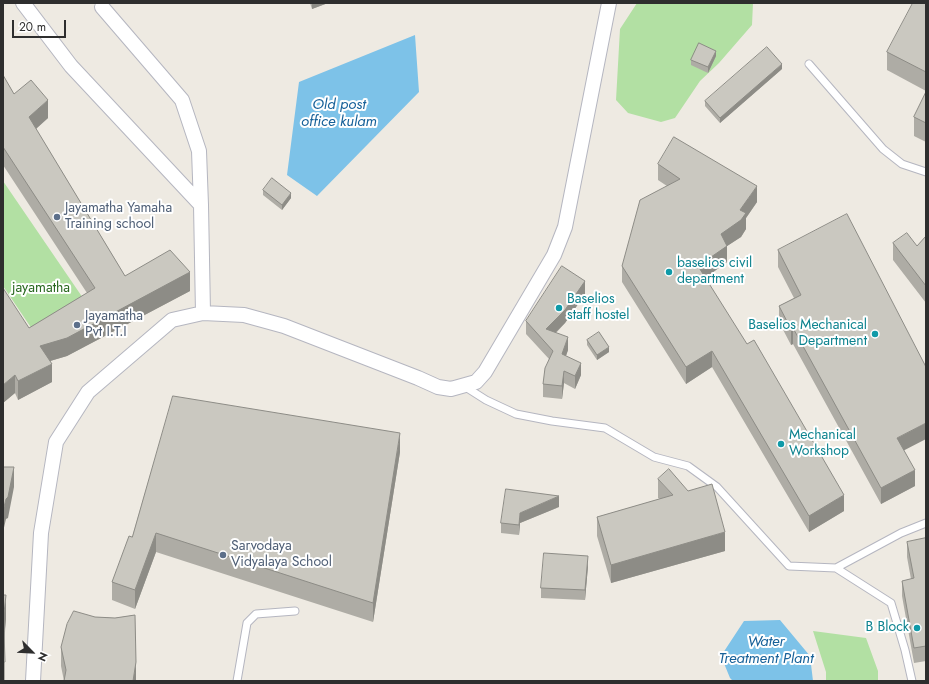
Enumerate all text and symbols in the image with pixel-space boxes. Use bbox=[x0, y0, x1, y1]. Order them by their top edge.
scale bar bbox=[14, 12, 68, 38]
text: 20 m bbox=[19, 18, 46, 36]
water label: Old post office kulam bbox=[301, 96, 377, 131]
place label: Jayamatha Yamaha Training school bbox=[65, 201, 172, 234]
marker: Jayamatha Yamaha Training school bbox=[52, 212, 62, 222]
place label: baselios civil department bbox=[677, 256, 752, 288]
marker: baselios civil department bbox=[664, 267, 674, 277]
park label: jayamatha bbox=[12, 281, 70, 297]
place label: Baselios staff hostel bbox=[567, 292, 629, 324]
marker: Baselios staff hostel bbox=[554, 303, 564, 313]
place label: Jayamatha Pvt I.T.I bbox=[85, 309, 143, 342]
place label: Baselios Mechanical Department bbox=[748, 318, 867, 350]
marker: Jayamatha Pvt I.T.I bbox=[72, 320, 82, 330]
marker: Baselios Mechanical Department bbox=[870, 329, 880, 339]
place label: Mechanical Workshop bbox=[789, 428, 856, 460]
marker: Mechanical Workshop bbox=[776, 439, 786, 449]
place label: Sarvodaya Vidyalaya School bbox=[231, 539, 332, 572]
marker: Sarvodaya Vidyalaya School bbox=[218, 550, 228, 560]
place label: B Block bbox=[865, 620, 909, 636]
marker: B Block bbox=[912, 623, 922, 633]
north arrow bbox=[12, 632, 52, 672]
water label: Water Treatment Plant bbox=[719, 633, 813, 668]
text: N bbox=[34, 650, 52, 664]

